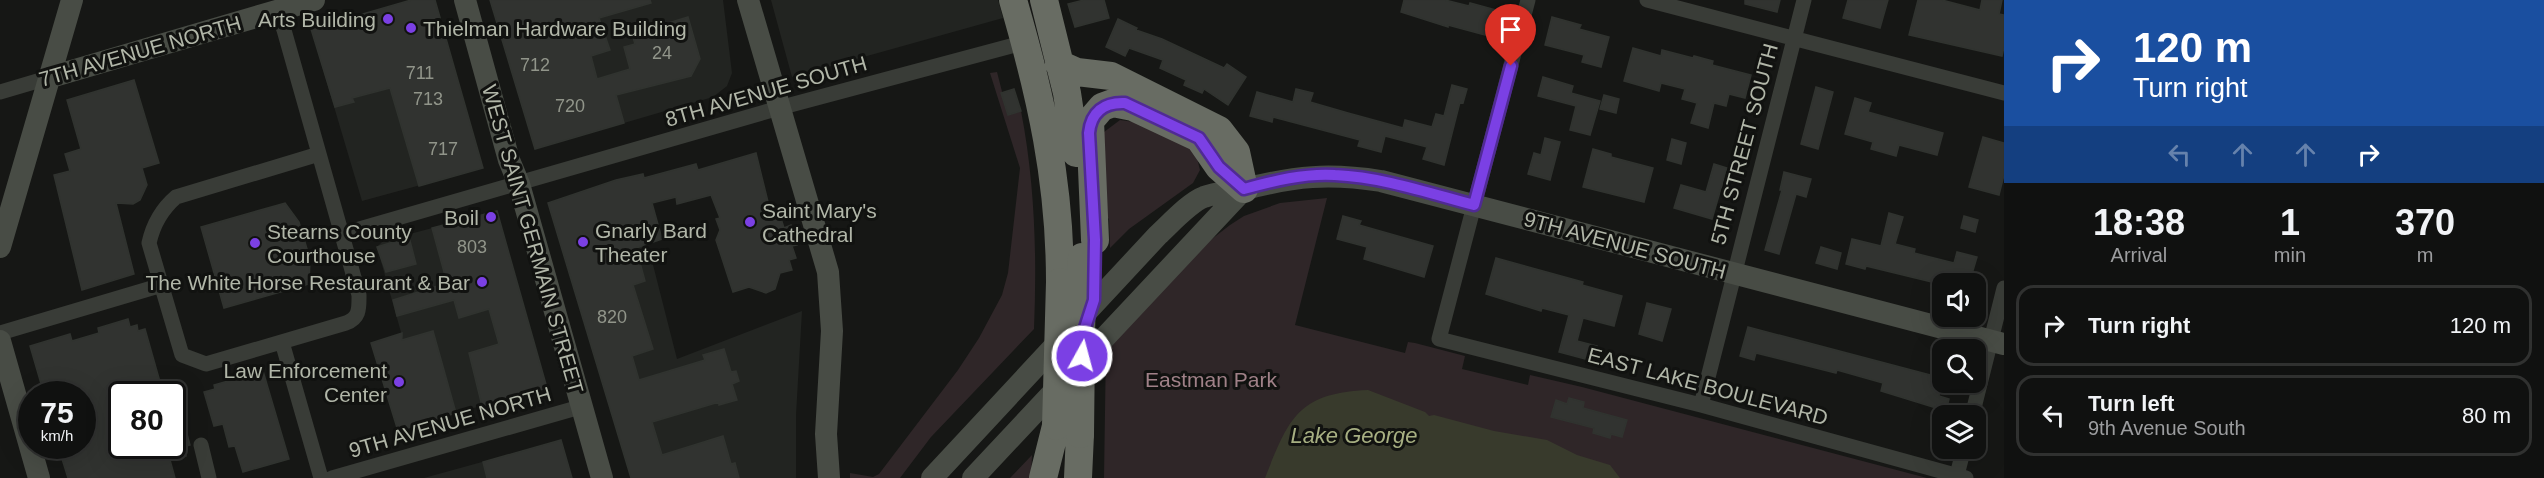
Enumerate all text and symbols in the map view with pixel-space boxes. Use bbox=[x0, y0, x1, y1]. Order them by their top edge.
pin bbox=[1485, 4, 1536, 66]
place label: Arts Building bbox=[258, 8, 376, 31]
street label: 7TH AVENUE NORTH bbox=[36, 11, 244, 91]
marker: Arts Building bbox=[381, 12, 395, 26]
icon: arrive bbox=[1494, 13, 1527, 46]
place label: Thielman Hardware Building bbox=[423, 17, 687, 40]
marker: Thielman Hardware Building bbox=[404, 21, 418, 35]
icon: right bbox=[2034, 24, 2112, 102]
text: 120 m bbox=[2133, 24, 2252, 71]
street label: 5TH STREET SOUTH bbox=[1706, 41, 1782, 247]
house number: 24 bbox=[652, 43, 672, 63]
street label: 8TH AVENUE SOUTH bbox=[663, 51, 869, 131]
house number: 712 bbox=[520, 55, 550, 75]
house number: 711 bbox=[406, 63, 434, 83]
text: Turn right bbox=[2133, 73, 2248, 103]
street label: WEST SAINT GERMAIN STREET bbox=[478, 82, 588, 396]
house number: 713 bbox=[413, 89, 443, 109]
house number: 720 bbox=[555, 96, 585, 116]
icon: left bbox=[2163, 138, 2196, 171]
icon: ahead bbox=[2226, 138, 2259, 171]
icon: ahead bbox=[2289, 138, 2322, 171]
icon: right bbox=[2352, 138, 2385, 171]
house number: 717 bbox=[428, 139, 458, 159]
place label: Saint Mary's Cathedral bbox=[762, 199, 877, 246]
text: 18:38 bbox=[2093, 202, 2185, 243]
text: 1 bbox=[2280, 202, 2300, 243]
text: 370 bbox=[2395, 202, 2455, 243]
place label: Boil bbox=[444, 206, 479, 229]
street label: 9TH AVENUE SOUTH bbox=[1521, 207, 1729, 283]
marker: Boil bbox=[484, 210, 498, 224]
marker: Saint Mary's Cathedral bbox=[743, 215, 757, 229]
place label: Gnarly Bard Theater bbox=[595, 219, 707, 266]
place label: Stearns County Courthouse bbox=[267, 220, 412, 267]
marker: Gnarly Bard Theater bbox=[576, 235, 590, 249]
marker: Stearns County Courthouse bbox=[248, 236, 262, 250]
house number: 803 bbox=[457, 237, 487, 257]
text: Arrival bbox=[2111, 244, 2167, 266]
text: min bbox=[2274, 244, 2306, 266]
text: m bbox=[2417, 244, 2433, 266]
place label: The White Horse Restaurant & Bar bbox=[146, 271, 470, 294]
map controls bbox=[1932, 273, 1986, 459]
button: sound bbox=[1932, 273, 1986, 327]
marker: The White Horse Restaurant & Bar bbox=[475, 275, 489, 289]
house number: 820 bbox=[597, 307, 627, 327]
icon: right bbox=[2037, 309, 2070, 342]
text: Turn right bbox=[2088, 313, 2190, 338]
text: 120 m bbox=[2450, 313, 2511, 338]
position arrow bbox=[1050, 324, 1114, 388]
button: search bbox=[1932, 339, 1986, 393]
street label: EAST LAKE BOULEVARD bbox=[1585, 343, 1831, 429]
place label: Law Enforcement Center bbox=[224, 359, 387, 406]
park label: Eastman Park bbox=[1145, 368, 1277, 391]
marker: Law Enforcement Center bbox=[392, 375, 406, 389]
speed limit sign: 80 bbox=[108, 381, 186, 459]
street label: 9TH AVENUE NORTH bbox=[346, 382, 554, 462]
text: Turn left bbox=[2088, 391, 2174, 416]
text: 75 bbox=[40, 396, 74, 429]
icon: left bbox=[2037, 399, 2070, 432]
text: 80 m bbox=[2462, 403, 2511, 428]
button: layers bbox=[1932, 405, 1986, 459]
text: 9th Avenue South bbox=[2088, 417, 2246, 439]
water label: Lake George bbox=[1290, 423, 1418, 448]
text: km/h bbox=[41, 427, 73, 444]

